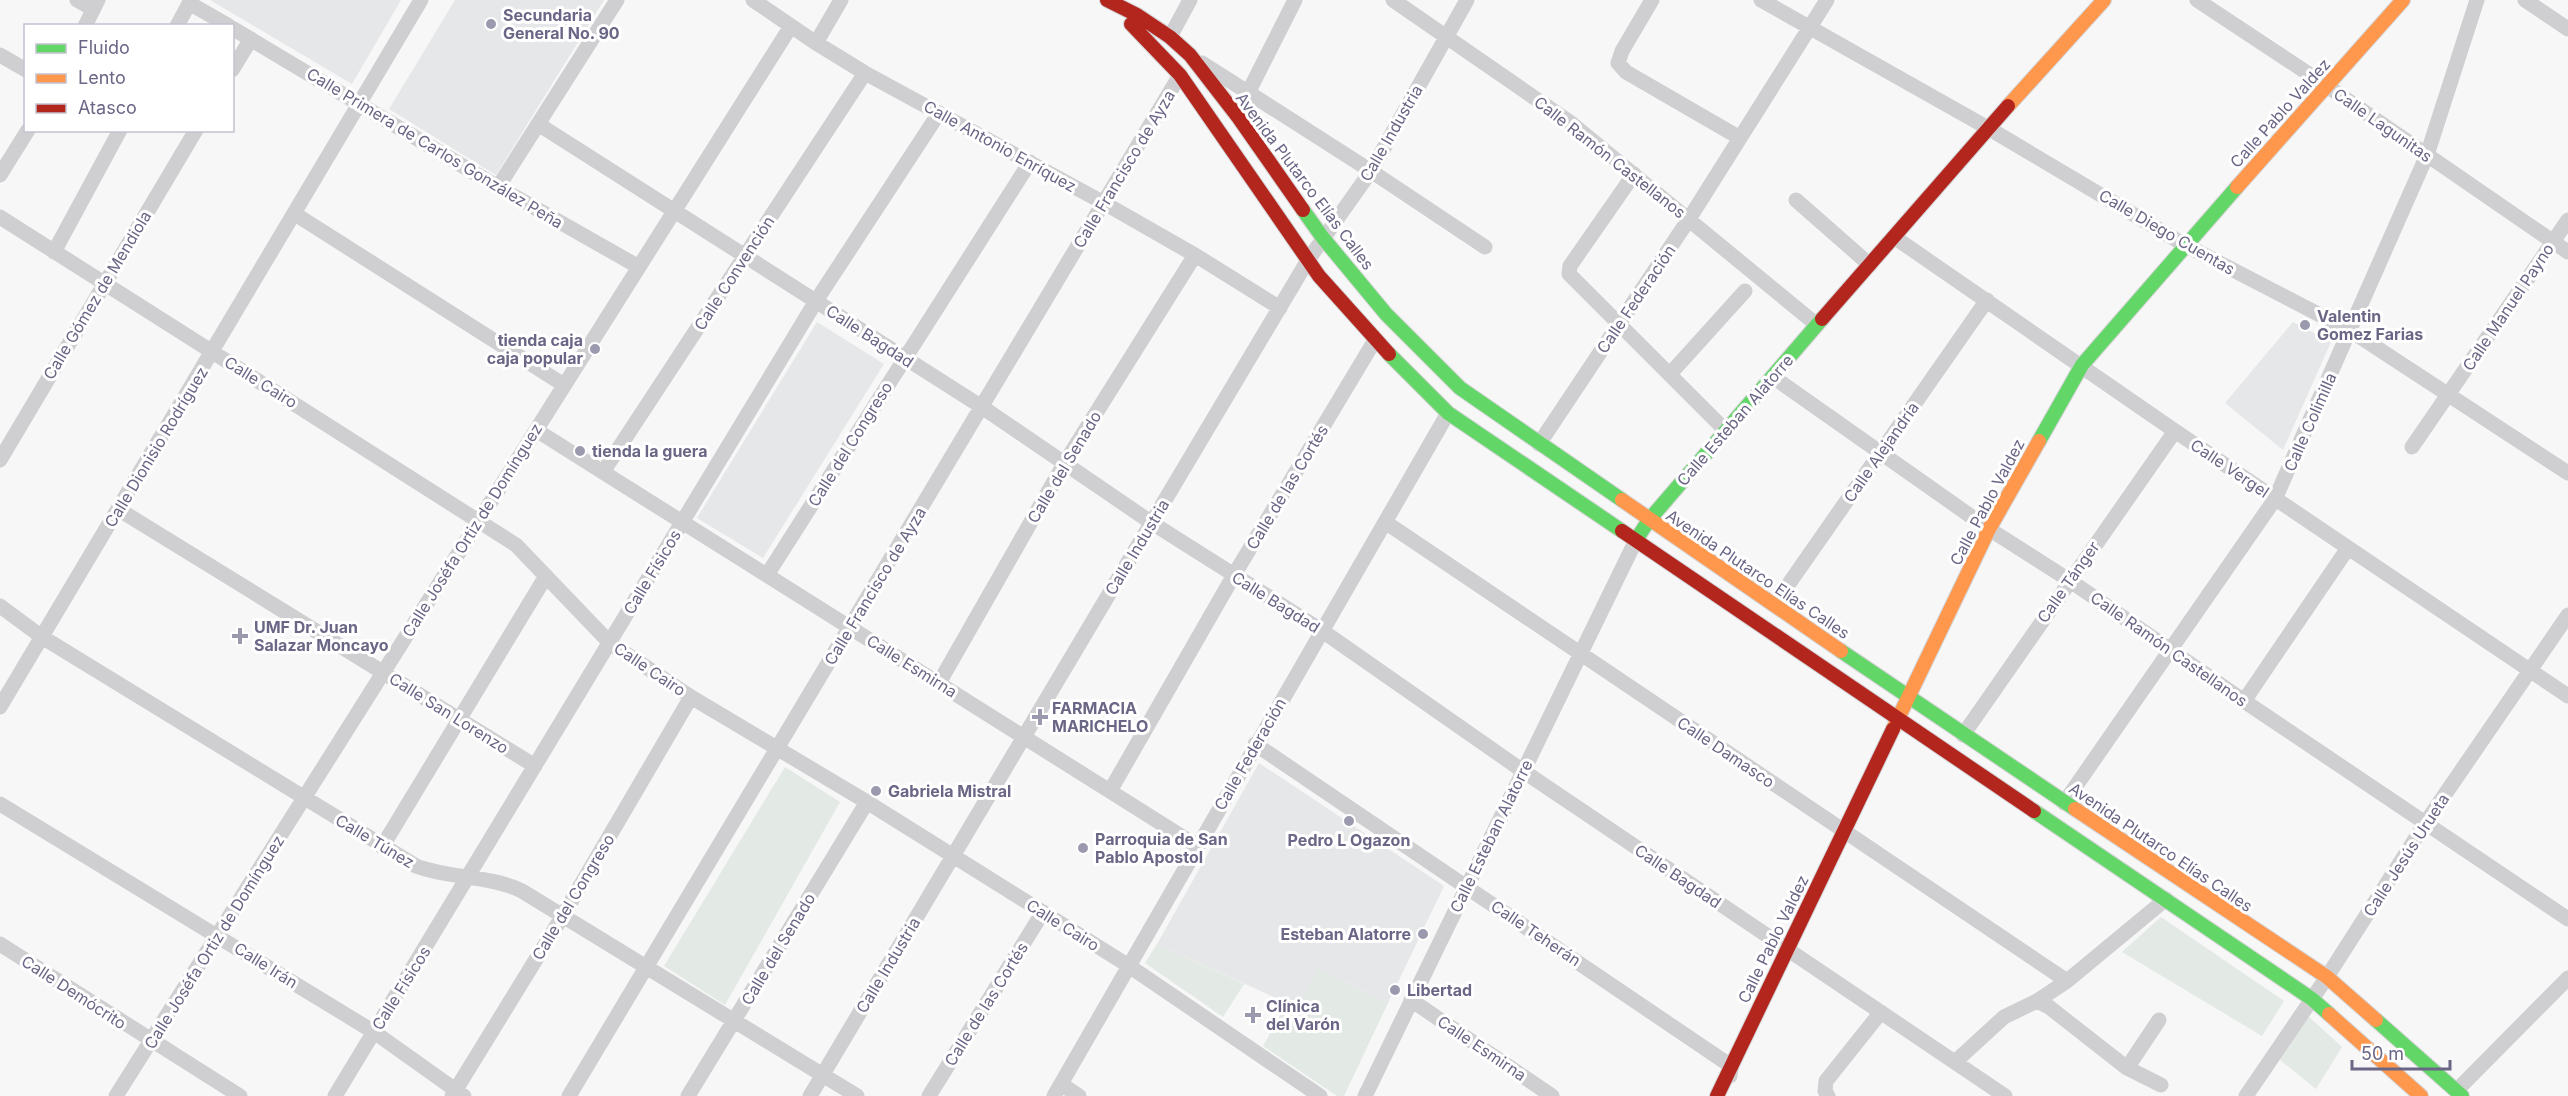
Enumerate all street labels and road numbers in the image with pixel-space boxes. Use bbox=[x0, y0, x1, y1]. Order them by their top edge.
street label: Calle Pablo Valdez bbox=[2226, 54, 2334, 172]
street label: Calle Primera de Carlos González Peña bbox=[303, 63, 567, 233]
street label: Calle Industria bbox=[1355, 81, 1427, 185]
street label: Calle Lagunitas bbox=[2330, 84, 2436, 166]
street label: Calle Francisco de Ayza bbox=[1069, 86, 1179, 252]
street label: Avenida Plutarco Elías Calles bbox=[1232, 88, 1378, 274]
street label: Calle Ramón Castellanos bbox=[1530, 92, 1690, 222]
street label: Calle Antonio Enríquez bbox=[920, 96, 1080, 196]
street label: Calle Diego Cuentas bbox=[2095, 185, 2239, 279]
street label: Calle Gómez de Mendiola bbox=[39, 207, 155, 383]
street label: Calle Convención bbox=[690, 212, 778, 334]
street label: Calle Manuel Payno bbox=[2458, 240, 2558, 374]
street label: Calle Federación bbox=[1592, 241, 1680, 357]
street label: Calle Bagdad bbox=[823, 300, 917, 372]
street label: Calle Esteban Alatorre bbox=[1672, 350, 1798, 490]
street label: Calle Cairo bbox=[221, 352, 301, 412]
street label: Calle Dionisio Rodríguez bbox=[100, 363, 212, 531]
street label: Calle Colimilla bbox=[2279, 370, 2341, 474]
street label: Calle del Congreso bbox=[804, 378, 896, 510]
street label: Calle Alejandría bbox=[1839, 398, 1923, 506]
street label: Calle del Senado bbox=[1023, 407, 1105, 527]
street label: Calle Joséfa Ortiz de Domínguez bbox=[398, 419, 546, 641]
street label: Calle de las Cortés bbox=[1242, 421, 1332, 553]
street label: Calle Vergel bbox=[2187, 434, 2273, 502]
street label: Calle Pablo Valdez bbox=[1945, 435, 2029, 569]
street label: Calle Industria bbox=[1101, 496, 1173, 598]
street label: Calle Francisco de Ayza bbox=[820, 503, 930, 669]
street label: Avenida Plutarco Elías Calles bbox=[1662, 505, 1854, 643]
street label: Calle Físicos bbox=[619, 526, 685, 618]
street label: Calle Tánger bbox=[2033, 537, 2103, 627]
street label: Calle Bagdad bbox=[1228, 567, 1324, 637]
street label: Calle Ramón Castellanos bbox=[2087, 587, 2251, 711]
street label: Calle Esmirna bbox=[863, 630, 961, 702]
street label: Calle Cairo bbox=[610, 638, 690, 700]
street label: Calle San Lorenzo bbox=[386, 668, 512, 758]
street label: Calle Federación bbox=[1210, 694, 1290, 814]
street label: Calle Damasco bbox=[1674, 712, 1778, 792]
street label: Calle Esteban Alatorre bbox=[1445, 756, 1537, 916]
street label: Avenida Plutarco Elías Calles bbox=[2065, 778, 2257, 916]
street label: Calle Jesús Urueta bbox=[2359, 790, 2453, 920]
street label: Calle Túnez bbox=[332, 810, 418, 872]
street label: Calle del Congreso bbox=[527, 830, 619, 964]
street label: Calle Joséfa Ortiz de Domínguez bbox=[140, 831, 288, 1053]
street label: Calle Bagdad bbox=[1631, 840, 1725, 912]
street label: Calle Pablo Valdez bbox=[1733, 872, 1813, 1006]
street label: Calle del Senado bbox=[737, 889, 819, 1009]
street label: Calle Cairo bbox=[1023, 895, 1103, 955]
street label: Calle Teherán bbox=[1487, 896, 1585, 970]
street label: Calle Industria bbox=[852, 914, 924, 1016]
street label: Calle Irán bbox=[231, 938, 301, 992]
street label: Calle de las Cortés bbox=[940, 938, 1032, 1070]
street label: Calle Físicos bbox=[367, 942, 435, 1034]
street label: Calle Demócrito bbox=[18, 951, 130, 1033]
street label: Calle Esmirna bbox=[1434, 1011, 1530, 1085]

